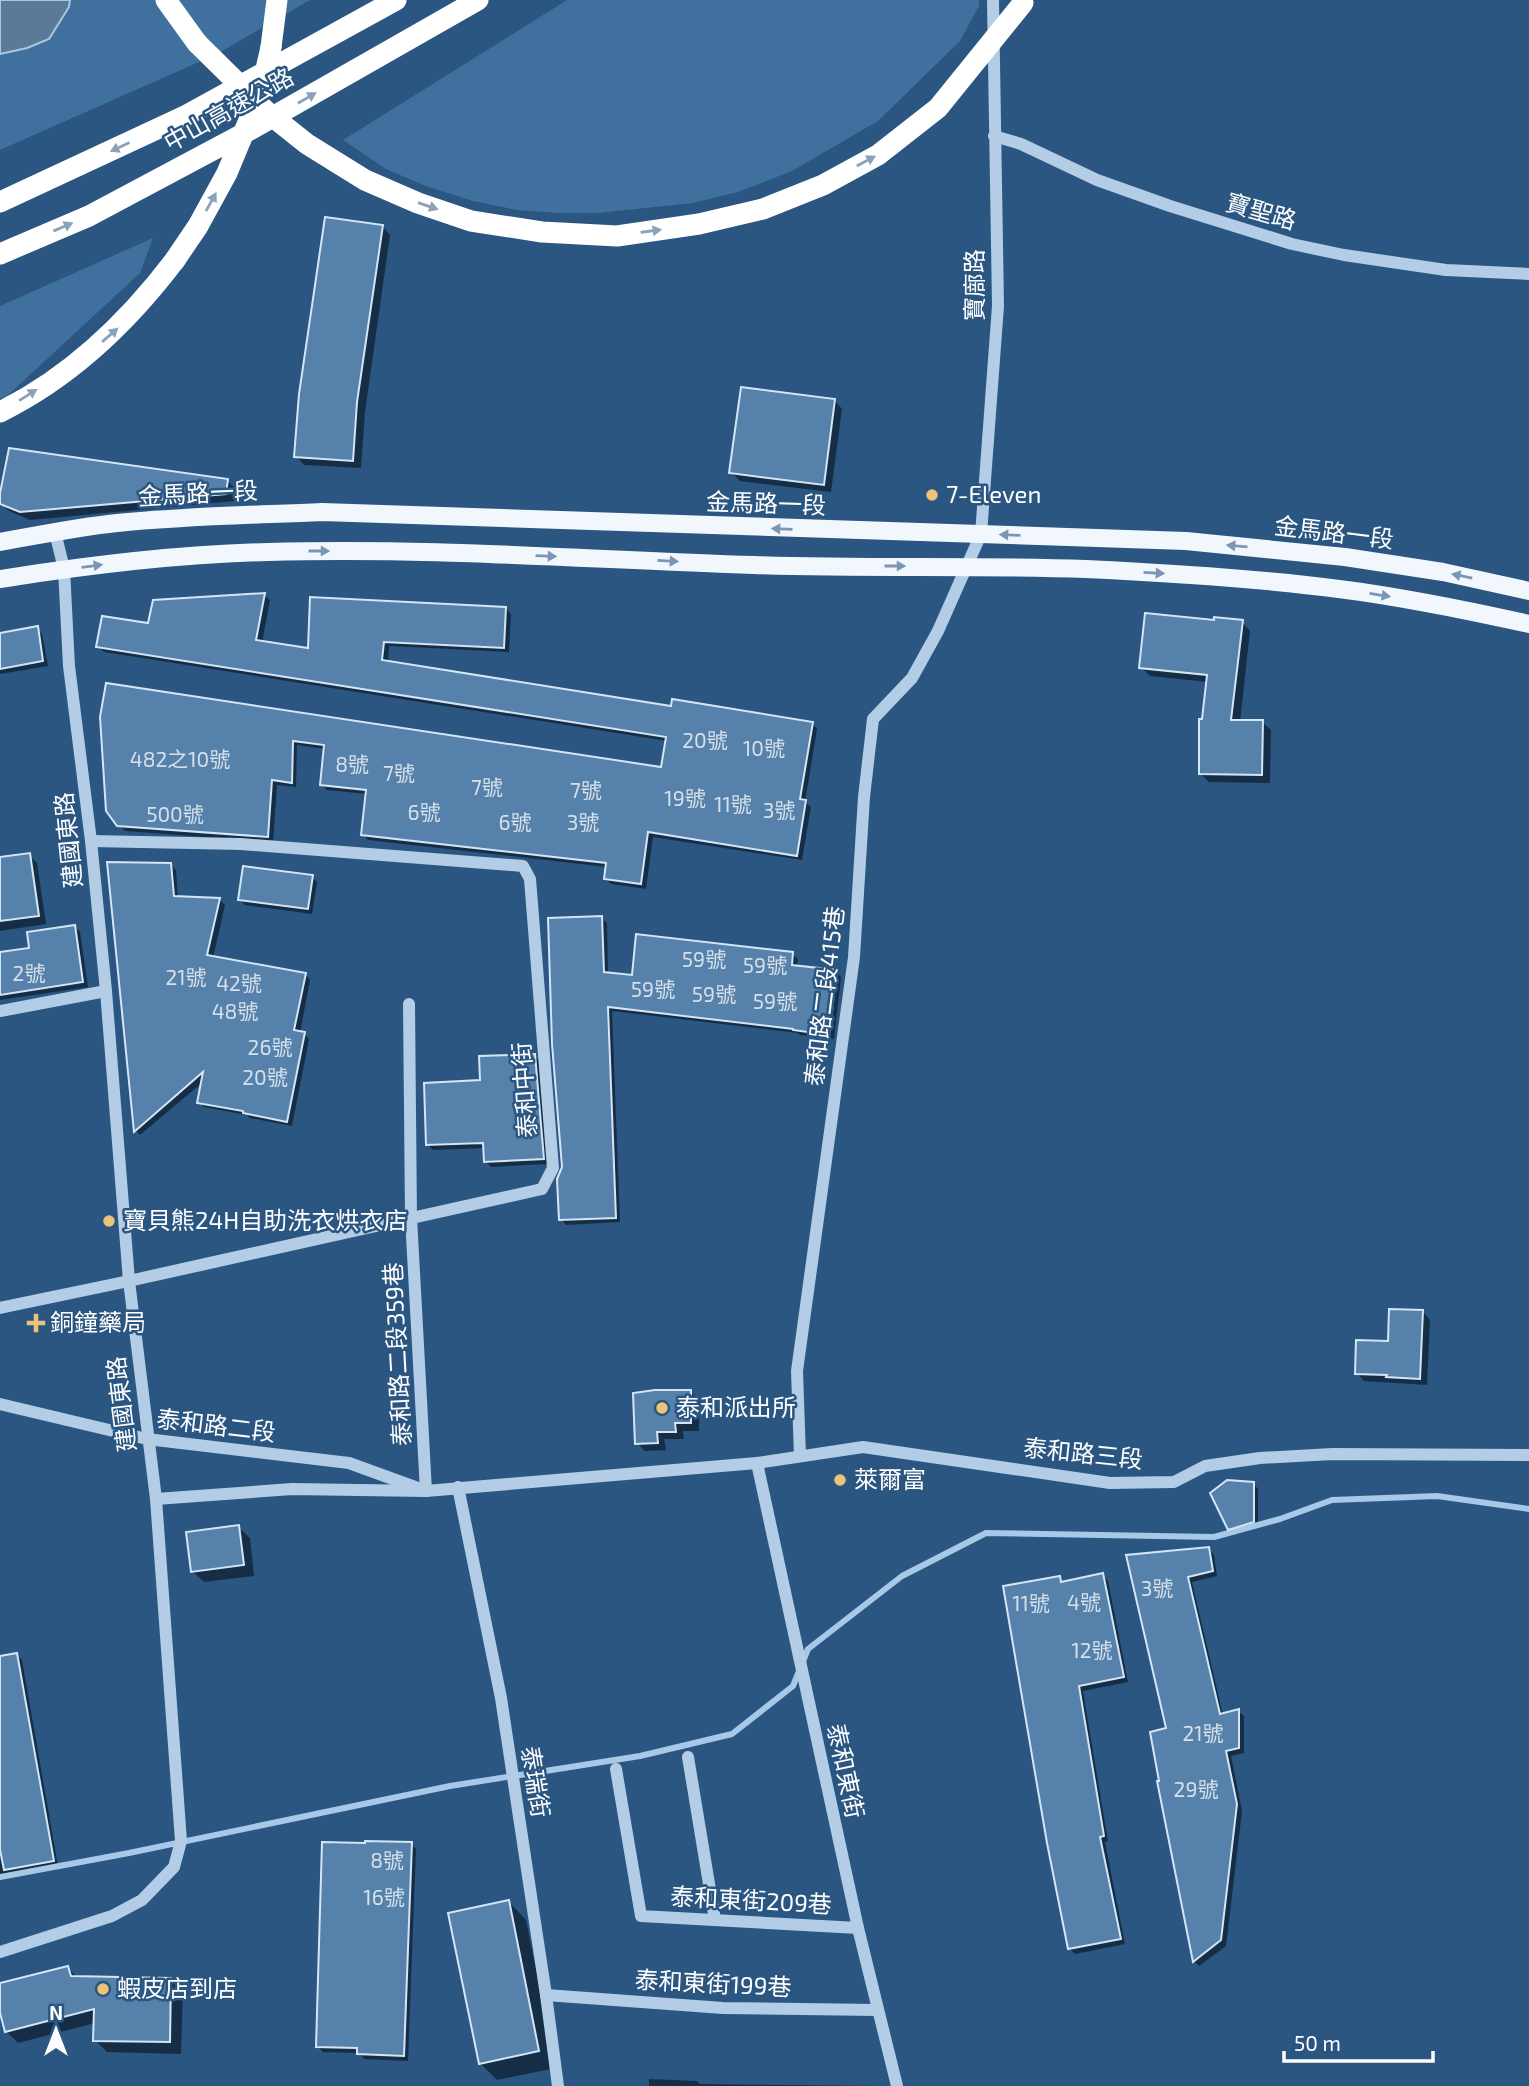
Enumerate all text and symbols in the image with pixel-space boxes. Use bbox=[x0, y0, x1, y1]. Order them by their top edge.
street label: 中山高速公路 bbox=[158, 61, 298, 156]
one-way arrow bbox=[297, 91, 316, 104]
one-way arrow bbox=[110, 141, 130, 152]
one-way arrow bbox=[856, 155, 876, 167]
street label: 寶聖路 bbox=[1223, 187, 1300, 234]
one-way arrow bbox=[205, 191, 217, 211]
one-way arrow bbox=[417, 201, 438, 212]
one-way arrow bbox=[52, 222, 73, 233]
one-way arrow bbox=[641, 226, 663, 237]
street label: 寶廍路 bbox=[959, 249, 988, 321]
one-way arrow bbox=[101, 328, 118, 343]
one-way arrow bbox=[19, 389, 38, 401]
street label: 金馬路一段 bbox=[137, 475, 259, 510]
place label: 7-Eleven bbox=[946, 479, 1041, 508]
street label: 金馬路一段 bbox=[706, 486, 827, 519]
marker: 7-Eleven bbox=[924, 487, 940, 503]
street label: 金馬路一段 bbox=[1273, 510, 1396, 553]
one-way arrow bbox=[771, 523, 793, 534]
one-way arrow bbox=[999, 529, 1021, 540]
one-way arrow bbox=[1226, 540, 1248, 551]
one-way arrow bbox=[308, 545, 330, 557]
one-way arrow bbox=[535, 551, 557, 562]
one-way arrow bbox=[657, 556, 679, 567]
one-way arrow bbox=[81, 560, 103, 571]
one-way arrow bbox=[885, 560, 907, 572]
one-way arrow bbox=[1143, 568, 1165, 579]
one-way arrow bbox=[1451, 571, 1473, 582]
one-way arrow bbox=[1369, 590, 1391, 601]
house number: 20號 bbox=[682, 727, 728, 752]
house number: 10號 bbox=[743, 735, 785, 760]
house number: 482之10號 bbox=[130, 746, 230, 771]
house number: 8號 bbox=[335, 751, 369, 776]
house number: 7號 bbox=[383, 760, 415, 785]
house number: 7號 bbox=[471, 774, 503, 799]
house number: 7號 bbox=[570, 777, 602, 802]
house number: 19號 bbox=[664, 785, 706, 810]
street label: 建國東路 bbox=[48, 791, 87, 889]
house number: 11號 bbox=[714, 791, 752, 816]
house number: 3號 bbox=[763, 797, 795, 822]
house number: 6號 bbox=[407, 799, 441, 824]
house number: 500號 bbox=[146, 801, 204, 826]
house number: 6號 bbox=[498, 809, 532, 834]
house number: 3號 bbox=[567, 809, 599, 834]
street label: 泰和路二段415巷 bbox=[798, 904, 849, 1088]
house number: 59號 bbox=[682, 946, 726, 971]
house number: 59號 bbox=[743, 952, 787, 977]
house number: 2號 bbox=[13, 960, 45, 985]
house number: 21號 bbox=[165, 964, 207, 989]
house number: 42號 bbox=[216, 970, 262, 995]
house number: 59號 bbox=[631, 976, 675, 1001]
house number: 59號 bbox=[692, 981, 736, 1006]
house number: 59號 bbox=[753, 988, 797, 1013]
house number: 48號 bbox=[212, 998, 258, 1023]
house number: 26號 bbox=[248, 1034, 292, 1059]
street label: 泰和中街 bbox=[506, 1041, 541, 1139]
house number: 20號 bbox=[242, 1064, 288, 1089]
place label: 寶貝熊24H自助洗衣烘衣店 bbox=[123, 1205, 407, 1234]
marker: 寶貝熊24H自助洗衣烘衣店 bbox=[101, 1213, 117, 1229]
street label: 泰和路二段359巷 bbox=[377, 1261, 416, 1447]
place label: 銅鐘藥局 bbox=[50, 1307, 146, 1336]
marker: 銅鐘藥局 bbox=[28, 1315, 44, 1331]
street label: 建國東路 bbox=[100, 1355, 141, 1454]
place label: 泰和派出所 bbox=[676, 1392, 796, 1421]
marker: 泰和派出所 bbox=[654, 1400, 670, 1416]
street label: 泰和路二段 bbox=[155, 1403, 278, 1446]
street label: 泰和路三段 bbox=[1022, 1432, 1144, 1473]
place label: 萊爾富 bbox=[854, 1464, 926, 1493]
marker: 萊爾富 bbox=[832, 1472, 848, 1488]
house number: 3號 bbox=[1141, 1575, 1173, 1600]
house number: 4號 bbox=[1067, 1589, 1101, 1614]
house number: 11號 bbox=[1012, 1590, 1050, 1615]
house number: 12號 bbox=[1071, 1637, 1113, 1662]
house number: 21號 bbox=[1182, 1720, 1224, 1745]
street label: 泰和東街 bbox=[822, 1721, 871, 1821]
street label: 泰瑞街 bbox=[517, 1744, 556, 1820]
house number: 29號 bbox=[1174, 1776, 1218, 1801]
house number: 8號 bbox=[370, 1847, 404, 1872]
street label: 泰和東街209巷 bbox=[670, 1881, 833, 1918]
house number: 16號 bbox=[363, 1884, 405, 1909]
street label: 泰和東街199巷 bbox=[634, 1964, 792, 2001]
place label: 蝦皮店到店 bbox=[117, 1973, 237, 2002]
marker: 蝦皮店到店 bbox=[95, 1981, 111, 1997]
north arrow bbox=[21, 1995, 91, 2065]
text: N bbox=[49, 2001, 63, 2024]
scale bar bbox=[1284, 2020, 1433, 2064]
text: 50 m bbox=[1294, 2030, 1341, 2055]

